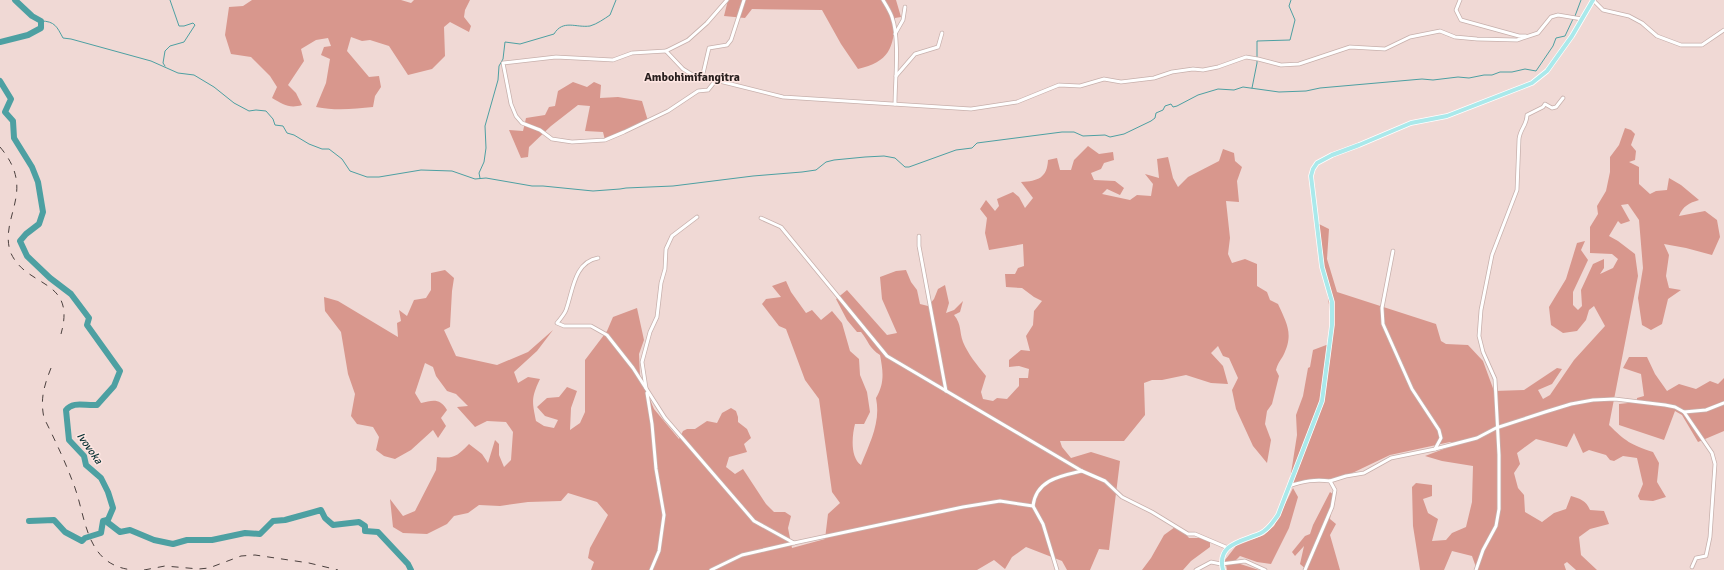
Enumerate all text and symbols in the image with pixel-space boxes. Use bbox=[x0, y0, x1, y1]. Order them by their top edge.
district label: Ambohimifangitra bbox=[644, 70, 740, 85]
water label: Ivovoka bbox=[74, 430, 105, 467]

